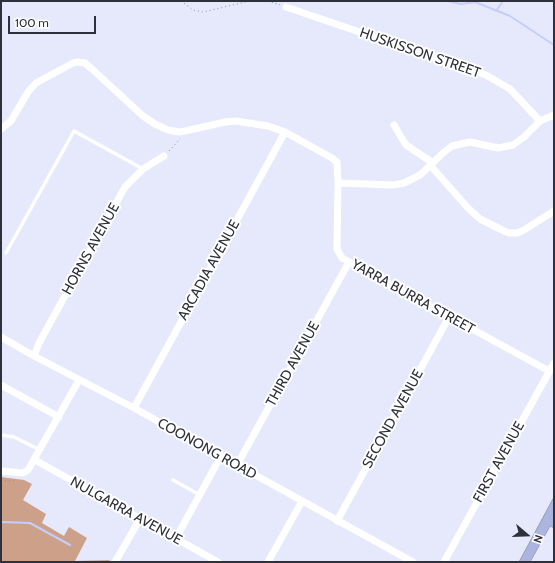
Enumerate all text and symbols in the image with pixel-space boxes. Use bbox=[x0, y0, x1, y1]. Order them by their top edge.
scale bar bbox=[10, 8, 98, 34]
text: 100 m bbox=[15, 15, 49, 30]
street label: HUSKISSON STREET bbox=[357, 24, 483, 82]
street label: HORNS AVENUE bbox=[59, 200, 123, 298]
street label: ARCADIA AVENUE bbox=[175, 217, 243, 323]
street label: YARRA BURRA STREET bbox=[348, 256, 478, 338]
street label: THIRD AVENUE bbox=[263, 319, 323, 409]
street label: SECOND AVENUE bbox=[359, 367, 427, 471]
street label: COONONG ROAD bbox=[154, 415, 260, 483]
street label: FIRST AVENUE bbox=[470, 419, 528, 505]
street label: NULGARRA AVENUE bbox=[67, 473, 185, 549]
north arrow bbox=[507, 515, 547, 555]
text: N bbox=[530, 533, 546, 545]

